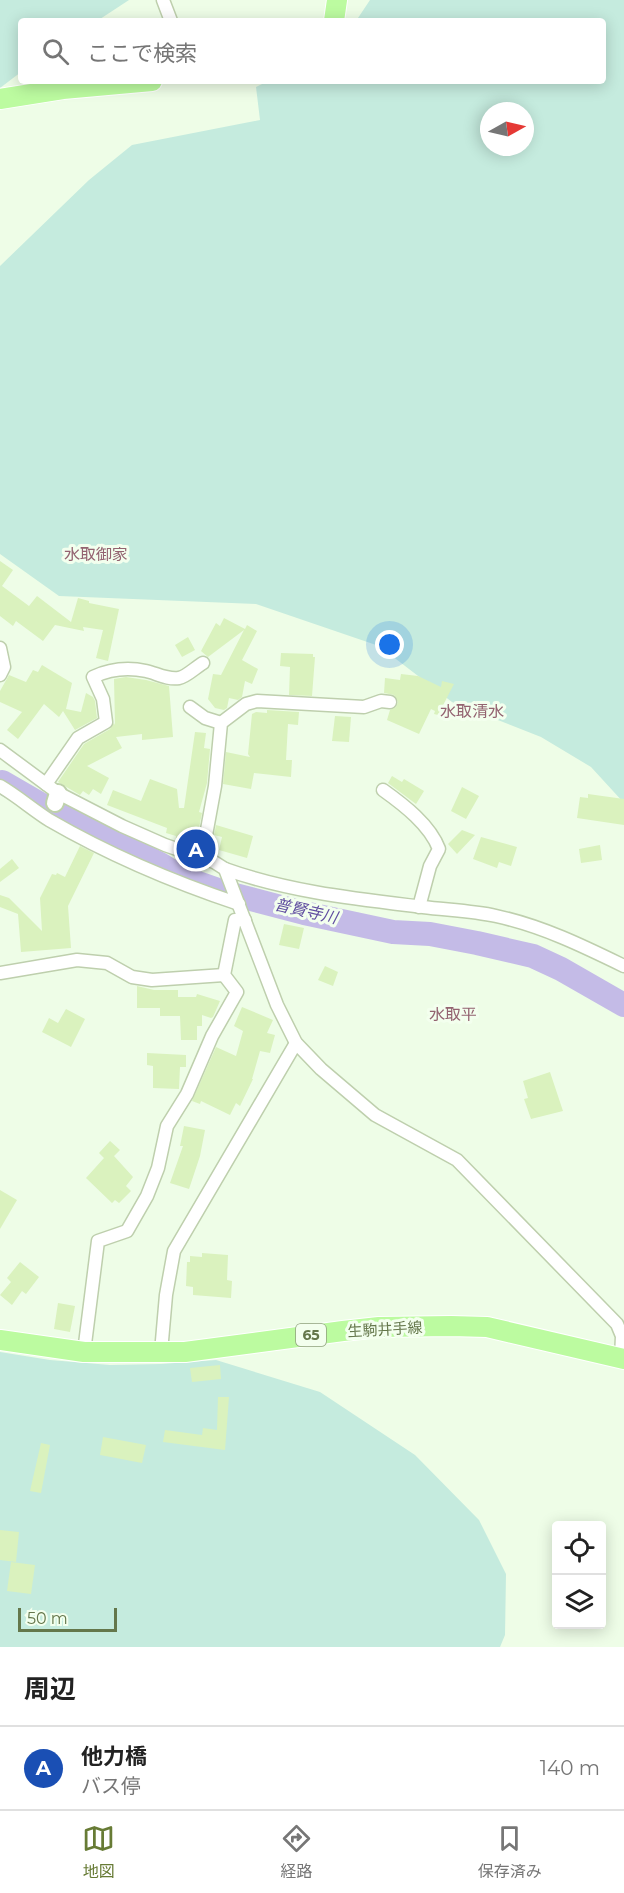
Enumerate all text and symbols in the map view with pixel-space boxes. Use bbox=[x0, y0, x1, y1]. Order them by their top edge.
search box bbox=[18, 18, 606, 84]
icon: search bbox=[39, 35, 72, 68]
text: ここで検索 bbox=[87, 40, 197, 67]
north arrow bbox=[480, 102, 534, 156]
district label: 水取御家 bbox=[64, 545, 128, 564]
your location bbox=[375, 630, 404, 659]
district label: 水取清水 bbox=[440, 702, 504, 721]
pin: A bbox=[176, 826, 216, 872]
water label: 普賢寺川 bbox=[273, 895, 341, 928]
district label: 水取平 bbox=[429, 1005, 477, 1024]
street label: 生駒井手線 bbox=[347, 1318, 423, 1340]
road number: 65 bbox=[296, 1324, 326, 1346]
map controls bbox=[552, 1521, 606, 1629]
button: locate bbox=[552, 1521, 606, 1575]
button: layers bbox=[552, 1575, 606, 1629]
scale bar bbox=[18, 1605, 117, 1632]
text: 50 m bbox=[27, 1609, 68, 1628]
text: 周辺 bbox=[24, 1673, 76, 1705]
text: 他力橋 bbox=[81, 1743, 147, 1770]
text: A bbox=[36, 1756, 51, 1780]
text: 140 m bbox=[540, 1756, 600, 1780]
text: バス停 bbox=[81, 1774, 141, 1798]
tab: 地図 bbox=[82, 1822, 115, 1882]
tab: 経路 bbox=[280, 1822, 313, 1882]
tab: 保存済み bbox=[478, 1822, 542, 1882]

